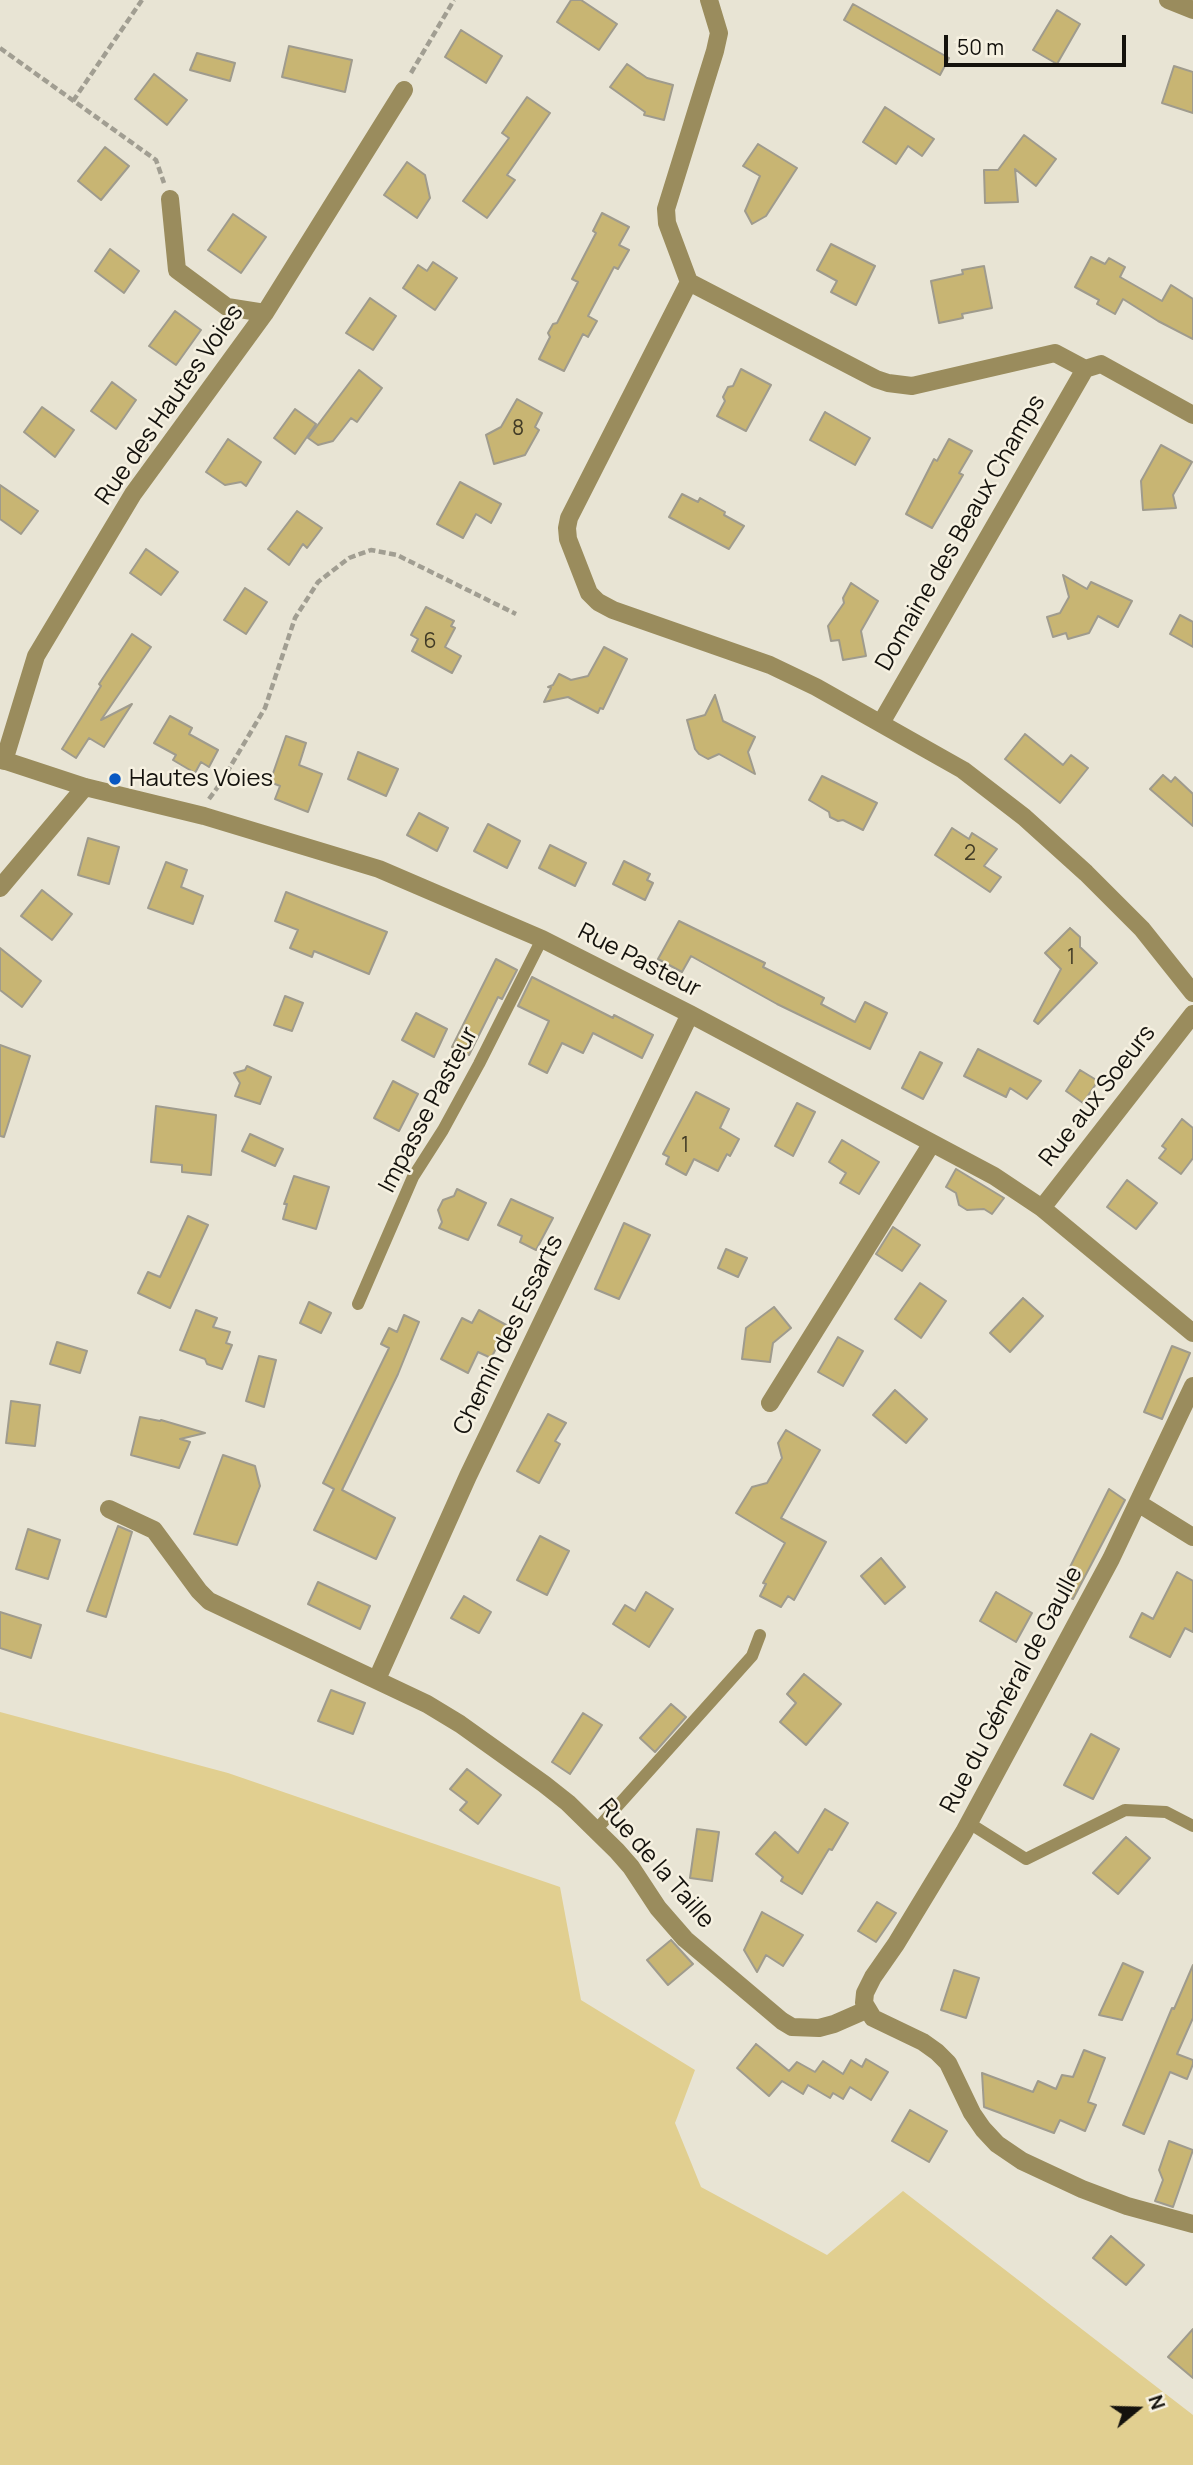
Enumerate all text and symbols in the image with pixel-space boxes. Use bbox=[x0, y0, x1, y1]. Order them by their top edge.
scale bar bbox=[948, 21, 1130, 65]
text: 50 m bbox=[957, 33, 1004, 61]
street label: Rue des Hautes Voies bbox=[90, 299, 250, 511]
street label: Domaine des Beaux Champs bbox=[870, 390, 1052, 676]
house number: 8 bbox=[512, 416, 524, 442]
house number: 6 bbox=[423, 629, 437, 655]
place label: Hautes Voies bbox=[129, 765, 273, 793]
marker: Hautes Voies bbox=[107, 771, 123, 787]
house number: 2 bbox=[964, 841, 976, 867]
street label: Rue Pasteur bbox=[573, 918, 705, 1004]
house number: 1 bbox=[1067, 945, 1075, 971]
street label: Rue aux Soeurs bbox=[1034, 1020, 1162, 1172]
street label: Impasse Pasteur bbox=[373, 1022, 485, 1198]
house number: 1 bbox=[681, 1133, 689, 1159]
street label: Chemin des Essarts bbox=[448, 1230, 570, 1440]
street label: Rue du Général de Gaulle bbox=[935, 1562, 1089, 1818]
street label: Rue de la Taille bbox=[592, 1793, 720, 1935]
north arrow bbox=[1102, 2374, 1172, 2444]
text: N bbox=[1142, 2391, 1171, 2413]

